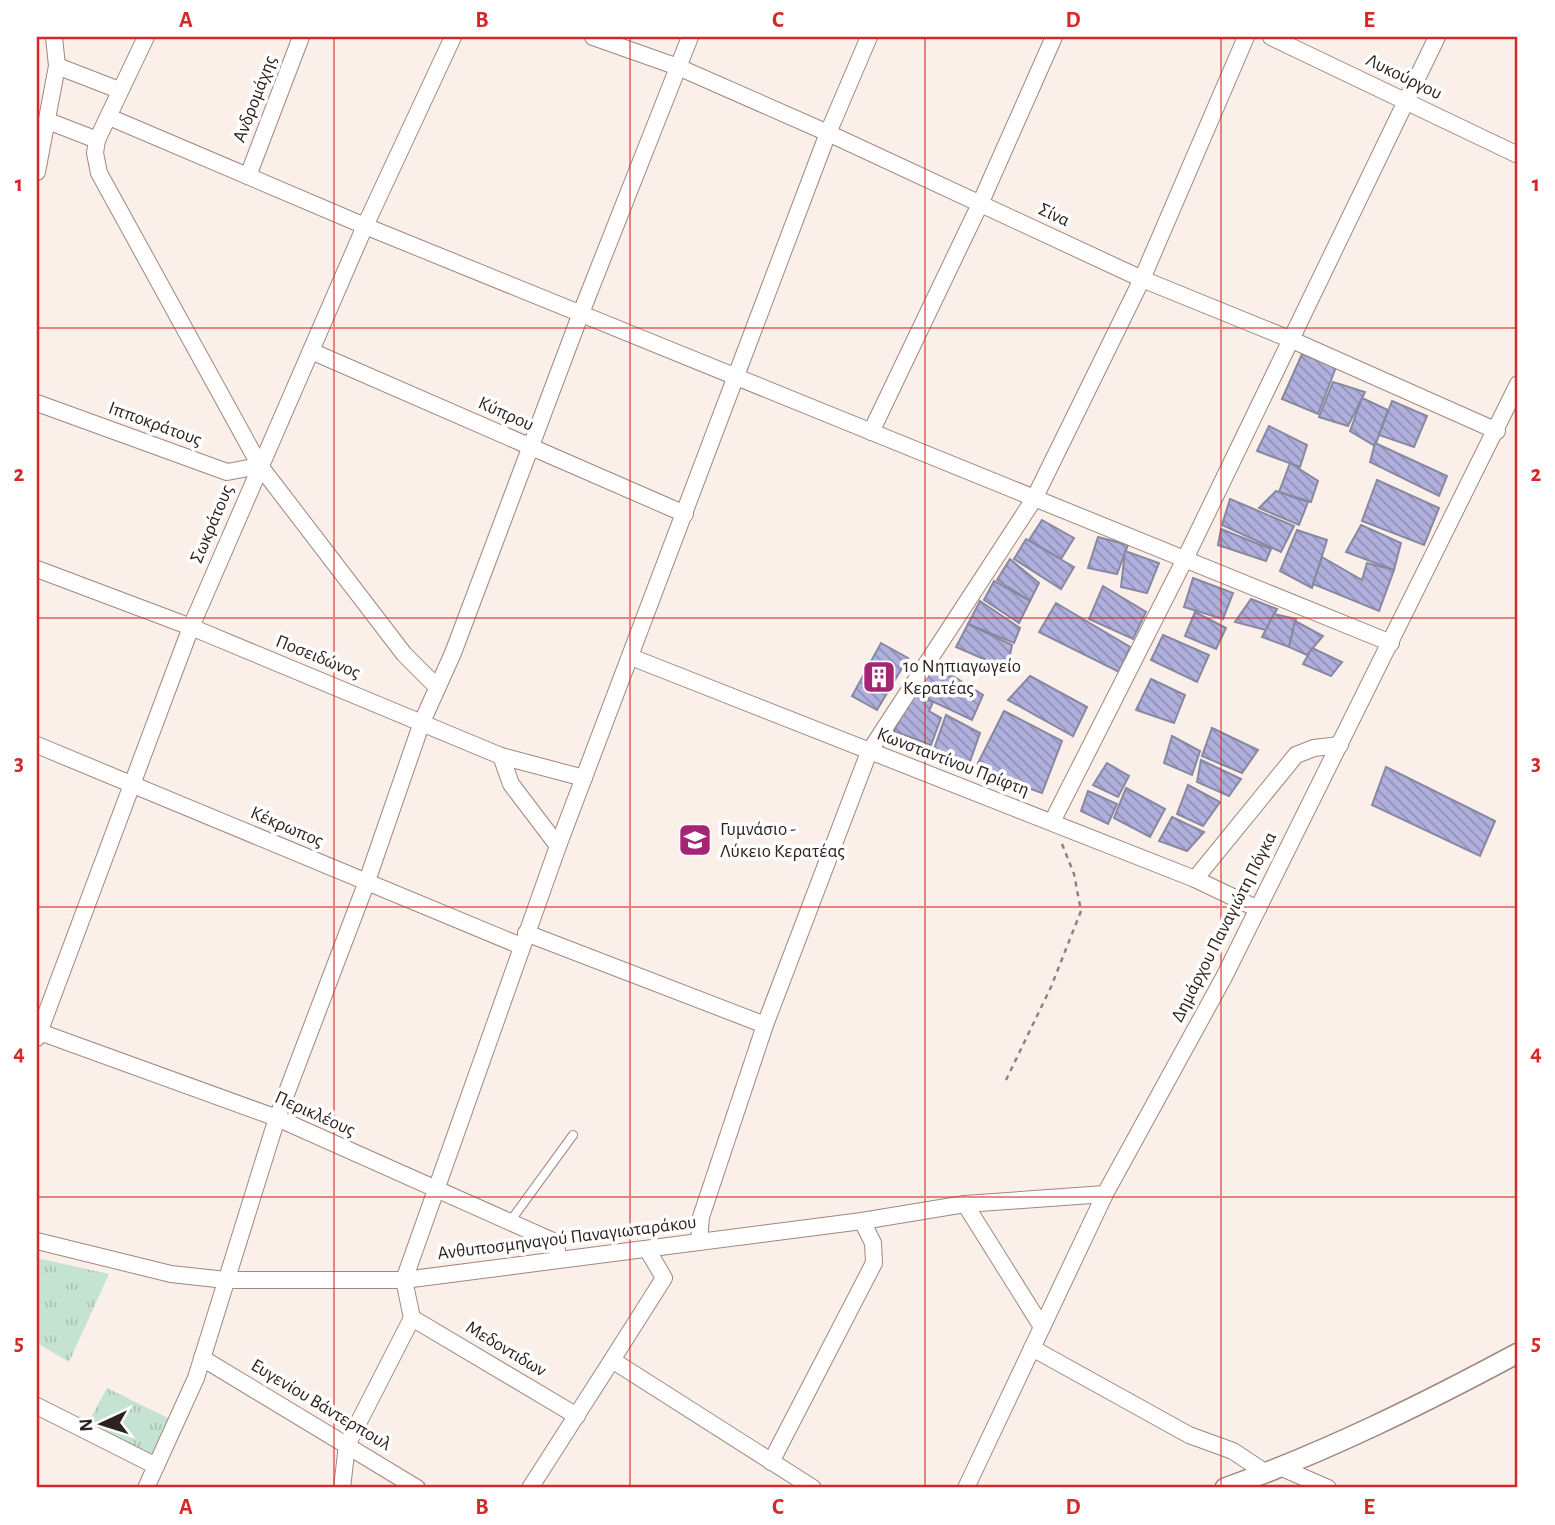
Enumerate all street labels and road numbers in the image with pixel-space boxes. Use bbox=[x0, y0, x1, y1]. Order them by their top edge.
street label: Λυκούργου bbox=[1363, 50, 1445, 104]
street label: Ανδρομάχης bbox=[230, 53, 280, 145]
street label: Σίνα bbox=[1035, 200, 1073, 230]
street label: Κύπρου bbox=[475, 393, 537, 435]
street label: Ιπποκράτους bbox=[106, 398, 204, 450]
street label: Σωκράτους bbox=[187, 482, 237, 566]
street label: Ποσειδώνος bbox=[273, 631, 363, 683]
street label: Κωνσταντίνου Πρίφτη bbox=[874, 724, 1032, 800]
street label: Κέκρωπος bbox=[248, 803, 326, 851]
street label: Δημάρχου Παναγιώτη Πόγκα bbox=[1168, 829, 1280, 1025]
street label: Περικλέους bbox=[272, 1088, 358, 1140]
street label: Ανθυποσμηναγού Παναγιωταράκου bbox=[436, 1213, 698, 1263]
street label: Μεδοντιδων bbox=[462, 1318, 550, 1380]
street label: Ευγενίου Βάντερπουλ bbox=[248, 1356, 395, 1455]

